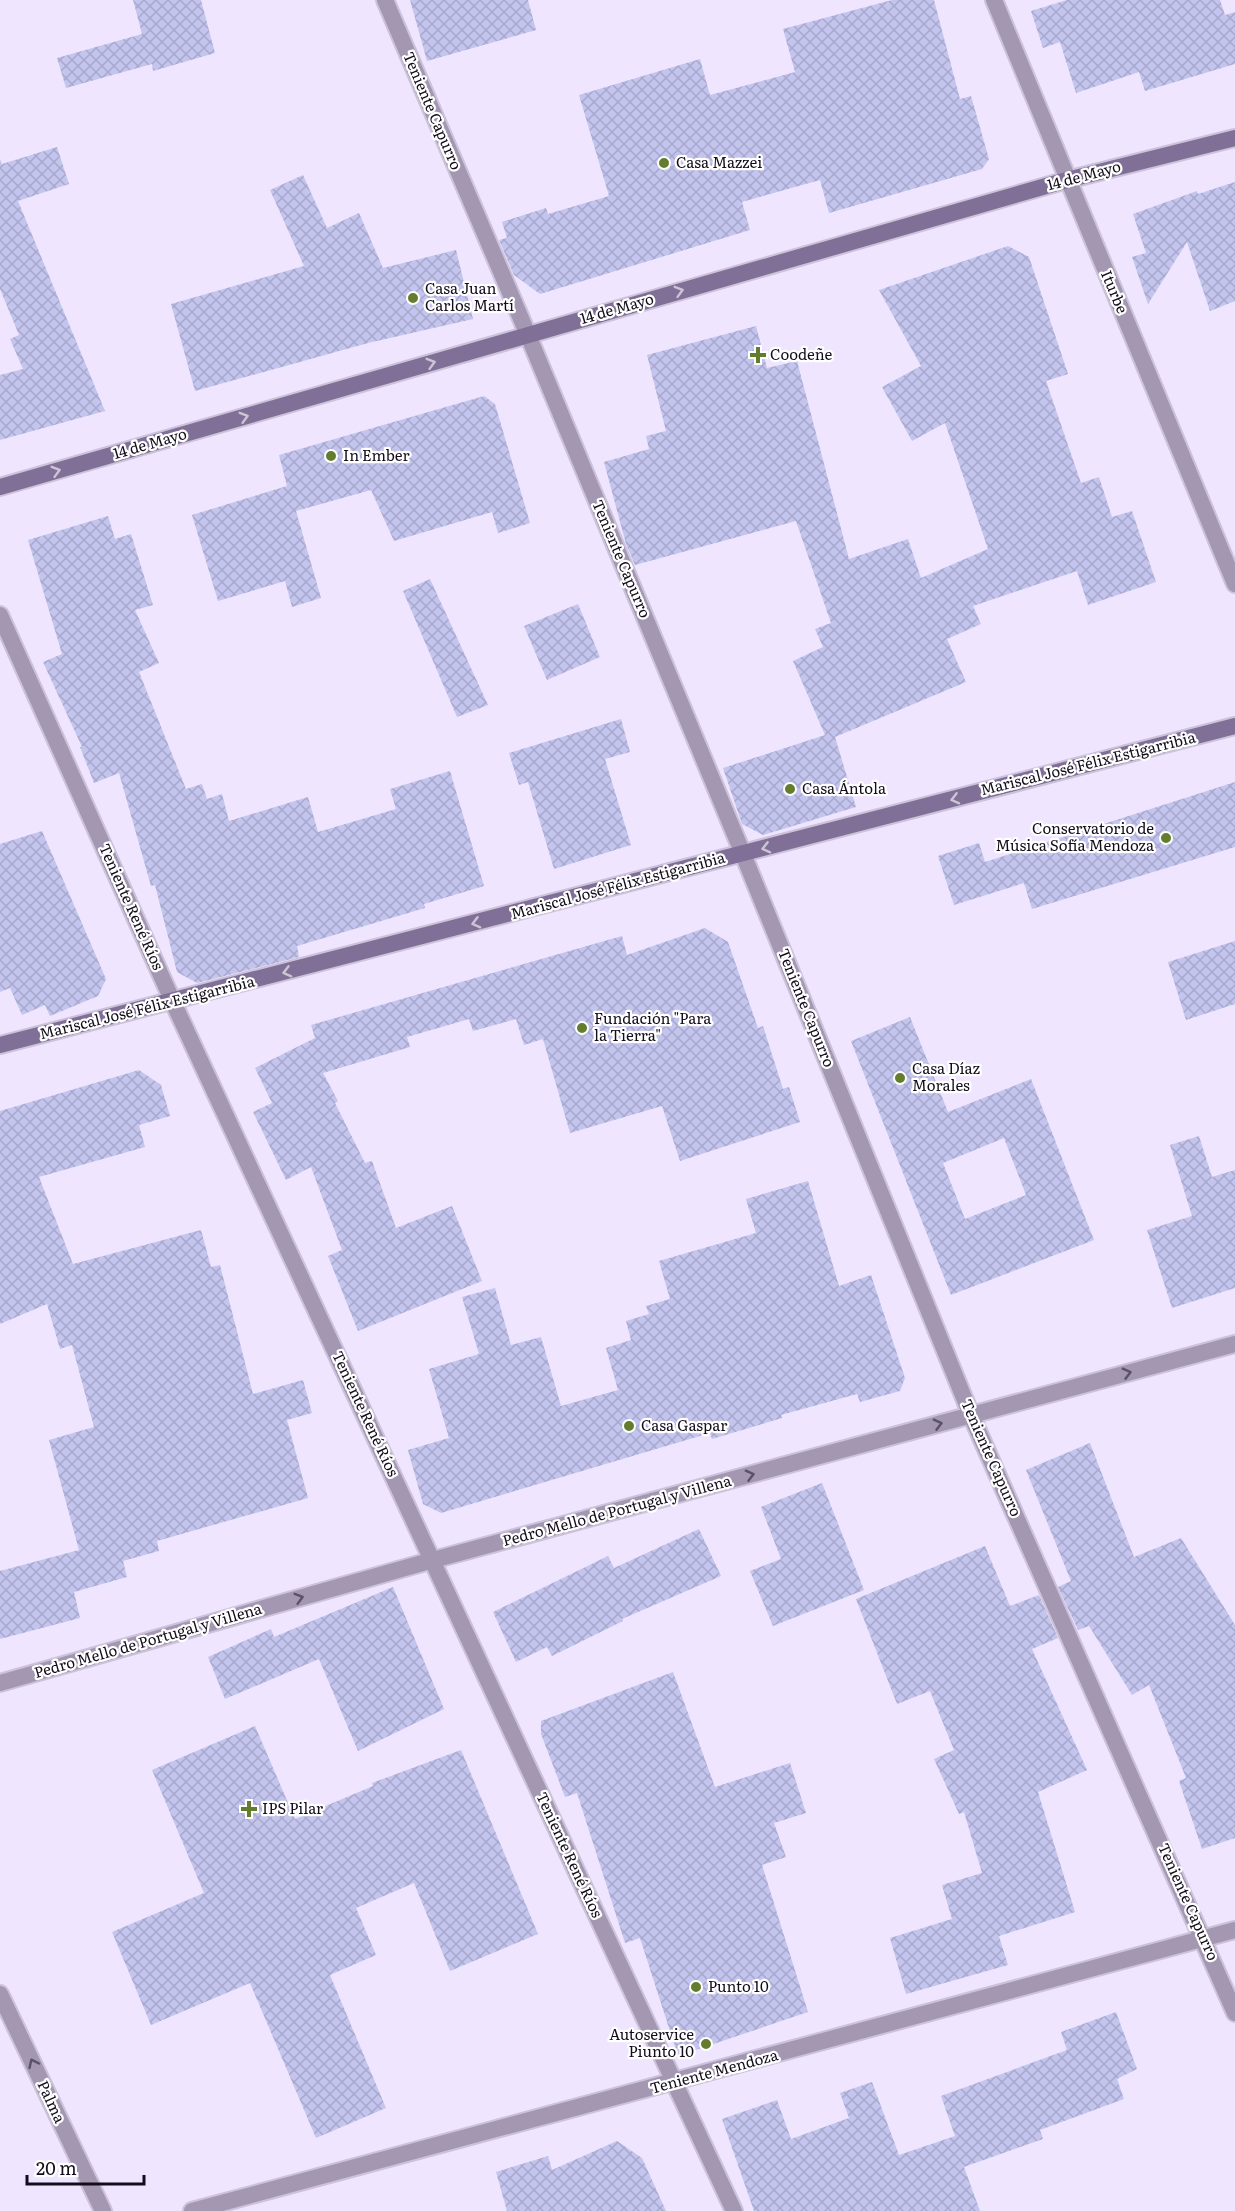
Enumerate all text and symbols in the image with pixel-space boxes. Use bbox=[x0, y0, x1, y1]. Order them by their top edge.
street label: Teniente Capurro bbox=[398, 48, 469, 173]
place label: Casa Mazzei bbox=[676, 150, 762, 173]
street label: 14 de Mayo bbox=[1044, 154, 1123, 195]
marker: Casa Mazzei bbox=[657, 156, 671, 170]
street label: Iturbe bbox=[1096, 266, 1135, 317]
place label: Casa Juan Carlos Martí bbox=[425, 276, 514, 316]
street label: 14 de Mayo bbox=[577, 286, 656, 329]
one-way arrow bbox=[674, 286, 684, 299]
marker: Casa Juan Carlos Martí bbox=[406, 291, 420, 305]
place label: Coodeñe bbox=[770, 342, 833, 365]
marker: Coodeñe bbox=[751, 348, 765, 362]
one-way arrow bbox=[425, 358, 436, 370]
one-way arrow bbox=[238, 412, 248, 424]
street label: 14 de Mayo bbox=[110, 421, 189, 464]
place label: In Ember bbox=[343, 443, 410, 466]
marker: In Ember bbox=[324, 449, 338, 463]
one-way arrow bbox=[50, 466, 61, 478]
street label: Teniente Capurro bbox=[587, 496, 658, 621]
street label: Mariscal José Félix Estigarribia bbox=[978, 724, 1199, 800]
place label: Casa Ántola bbox=[802, 776, 887, 799]
marker: Casa Ántola bbox=[783, 782, 797, 796]
one-way arrow bbox=[950, 792, 961, 804]
place label: Conservatorio de Música Sofía Mendoza bbox=[995, 816, 1155, 856]
marker: Conservatorio de Música Sofía Mendoza bbox=[1159, 831, 1173, 845]
street label: Teniente René Ríos bbox=[94, 839, 171, 974]
one-way arrow bbox=[761, 840, 771, 853]
street label: Mariscal José Félix Estigarribia bbox=[508, 845, 728, 924]
one-way arrow bbox=[471, 916, 481, 929]
street label: Teniente Capurro bbox=[773, 945, 842, 1070]
one-way arrow bbox=[282, 965, 292, 978]
street label: Mariscal José Félix Estigarribia bbox=[37, 968, 258, 1044]
place label: Fundación "Para la Tierra" bbox=[594, 1006, 712, 1046]
marker: Fundación "Para la Tierra" bbox=[575, 1021, 589, 1035]
place label: Casa Díaz Morales bbox=[912, 1056, 980, 1096]
marker: Casa Díaz Morales bbox=[893, 1071, 907, 1085]
street label: Teniente René Ríos bbox=[327, 1347, 406, 1480]
one-way arrow bbox=[1122, 1368, 1132, 1381]
street label: Teniente Capurro bbox=[956, 1395, 1029, 1520]
place label: Casa Gaspar bbox=[641, 1413, 727, 1436]
marker: Casa Gaspar bbox=[622, 1419, 636, 1433]
one-way arrow bbox=[933, 1419, 943, 1431]
street label: Pedro Mello de Portugal y Villena bbox=[500, 1468, 734, 1551]
one-way arrow bbox=[744, 1470, 755, 1482]
one-way arrow bbox=[294, 1593, 304, 1606]
street label: Pedro Mello de Portugal y Villena bbox=[31, 1596, 265, 1683]
street label: Teniente René Ríos bbox=[531, 1788, 610, 1921]
place label: IPS Pilar bbox=[262, 1796, 323, 1819]
marker: IPS Pilar bbox=[240, 1800, 258, 1818]
street label: Teniente Capurro bbox=[1153, 1839, 1226, 1964]
place label: Punto 10 bbox=[708, 1974, 769, 1997]
marker: Punto 10 bbox=[689, 1980, 703, 1994]
place label: Autoservice Piunto 10 bbox=[609, 2022, 694, 2062]
marker: Autoservice Piunto 10 bbox=[699, 2037, 713, 2051]
street label: Teniente Mendoza bbox=[647, 2042, 781, 2099]
one-way arrow bbox=[28, 2059, 40, 2070]
street label: Palma bbox=[32, 2076, 73, 2127]
scale bar bbox=[27, 2148, 144, 2186]
text: 20 m bbox=[36, 2154, 77, 2181]

